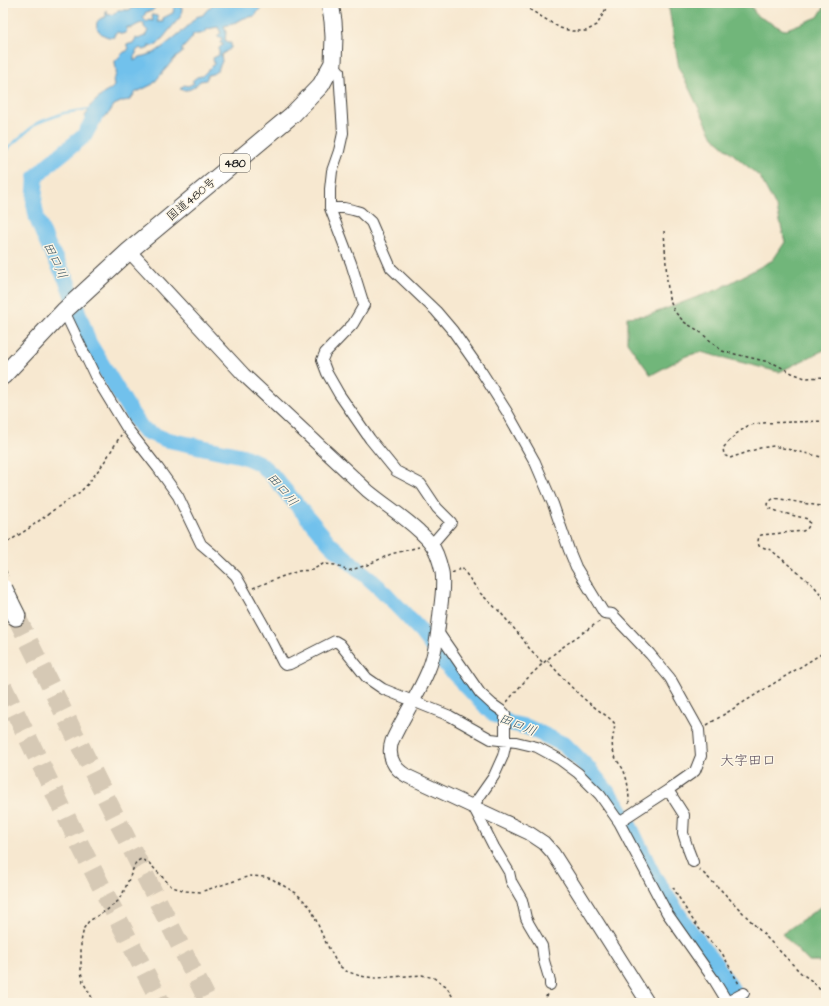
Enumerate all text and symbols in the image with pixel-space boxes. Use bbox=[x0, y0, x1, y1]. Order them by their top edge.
road number: 480 bbox=[220, 154, 250, 172]
street label: 国道480号 bbox=[163, 174, 220, 225]
water label: 田口川 bbox=[39, 239, 71, 282]
water label: 田口川 bbox=[263, 469, 302, 510]
water label: 田口川 bbox=[496, 709, 539, 741]
district label: 大字田口 bbox=[720, 751, 776, 771]

